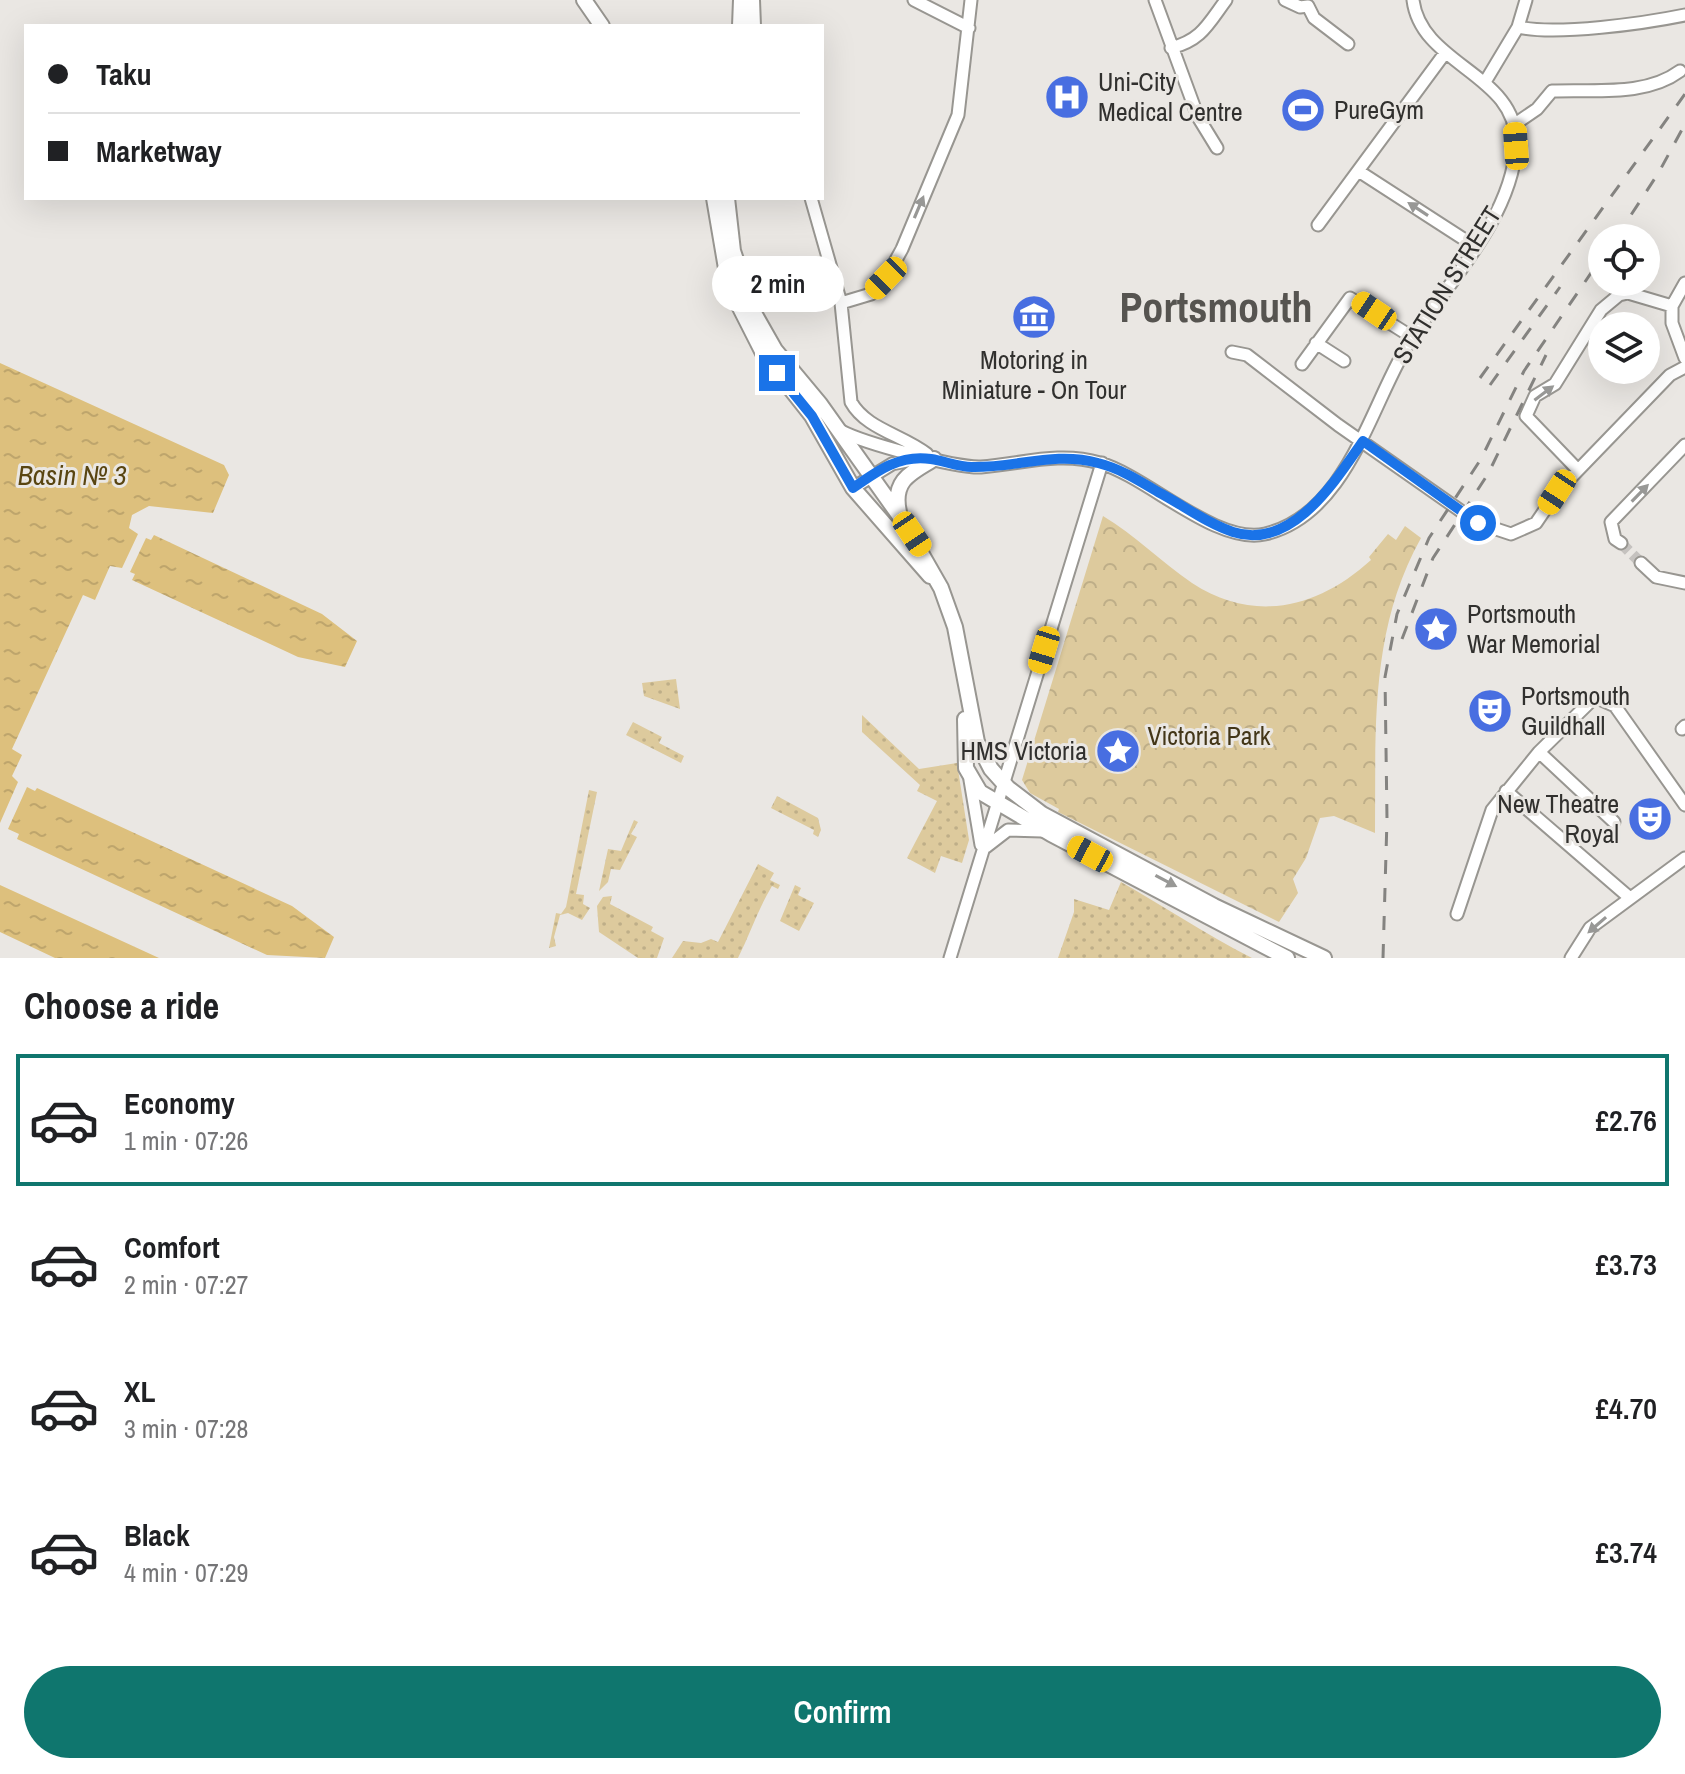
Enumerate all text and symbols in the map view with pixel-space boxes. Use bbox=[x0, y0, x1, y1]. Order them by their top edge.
text: Taku bbox=[96, 54, 152, 94]
place label: Uni-City Medical Centre bbox=[1098, 64, 1243, 129]
hospital icon: Uni-City Medical Centre bbox=[1043, 73, 1091, 121]
sports icon: PureGym bbox=[1279, 86, 1327, 134]
place label: PureGym bbox=[1334, 92, 1424, 127]
car bbox=[1502, 121, 1530, 171]
text: Marketway bbox=[96, 131, 222, 171]
one-way arrow bbox=[913, 195, 926, 219]
street label: STATION STREET bbox=[1384, 199, 1509, 370]
one-way arrow bbox=[1408, 202, 1429, 217]
map controls bbox=[1588, 224, 1660, 384]
button: locate bbox=[1588, 224, 1660, 296]
car bbox=[861, 252, 911, 304]
callout: 2 min bbox=[711, 257, 843, 313]
text: 2 min bbox=[751, 266, 805, 301]
district label: Portsmouth bbox=[1119, 279, 1313, 335]
car bbox=[1347, 288, 1401, 334]
museum icon: Motoring in Miniature - On Tour bbox=[1010, 293, 1058, 341]
button: layers bbox=[1588, 312, 1660, 384]
place label: Motoring in Miniature - On Tour bbox=[942, 342, 1126, 407]
route end bbox=[759, 355, 795, 391]
one-way arrow bbox=[1533, 384, 1554, 401]
water label: Basin № 3 bbox=[17, 456, 127, 494]
car bbox=[1534, 465, 1580, 519]
one-way arrow bbox=[1631, 483, 1649, 502]
route start bbox=[1460, 505, 1496, 541]
car bbox=[889, 507, 935, 561]
place label: Portsmouth War Memorial bbox=[1467, 596, 1600, 661]
place icon: Portsmouth War Memorial bbox=[1412, 605, 1460, 653]
car bbox=[1026, 624, 1062, 676]
place label: Portsmouth Guildhall bbox=[1521, 678, 1630, 743]
theatre icon: Portsmouth Guildhall bbox=[1466, 687, 1514, 735]
park label: Victoria Park bbox=[1148, 718, 1271, 753]
place icon: HMS Victoria bbox=[1094, 727, 1142, 775]
place label: HMS Victoria bbox=[961, 733, 1087, 768]
place label: New Theatre Royal bbox=[1497, 786, 1619, 851]
theatre icon: New Theatre Royal bbox=[1626, 795, 1674, 843]
car bbox=[1063, 832, 1117, 876]
one-way arrow bbox=[1155, 874, 1178, 887]
one-way arrow bbox=[1587, 915, 1606, 933]
text: Choose a ride bbox=[24, 982, 219, 1030]
text: Economy bbox=[124, 1083, 235, 1123]
icon: car bbox=[28, 1084, 100, 1156]
text: £2.76 bbox=[1595, 1100, 1657, 1140]
text: 1 min · 07:26 bbox=[124, 1123, 248, 1158]
text: Comfort bbox=[124, 1227, 220, 1267]
icon: car bbox=[28, 1228, 100, 1300]
text: £3.73 bbox=[1595, 1244, 1657, 1284]
text: 2 min · 07:27 bbox=[124, 1267, 248, 1302]
text: XL bbox=[124, 1371, 155, 1411]
icon: car bbox=[28, 1372, 100, 1444]
text: £4.70 bbox=[1595, 1388, 1657, 1428]
text: 3 min · 07:28 bbox=[124, 1411, 248, 1446]
text: Black bbox=[124, 1515, 190, 1555]
icon: car bbox=[28, 1516, 100, 1588]
text: £3.74 bbox=[1595, 1532, 1657, 1572]
text: 4 min · 07:29 bbox=[124, 1555, 248, 1590]
button: Confirm bbox=[24, 1666, 1661, 1758]

